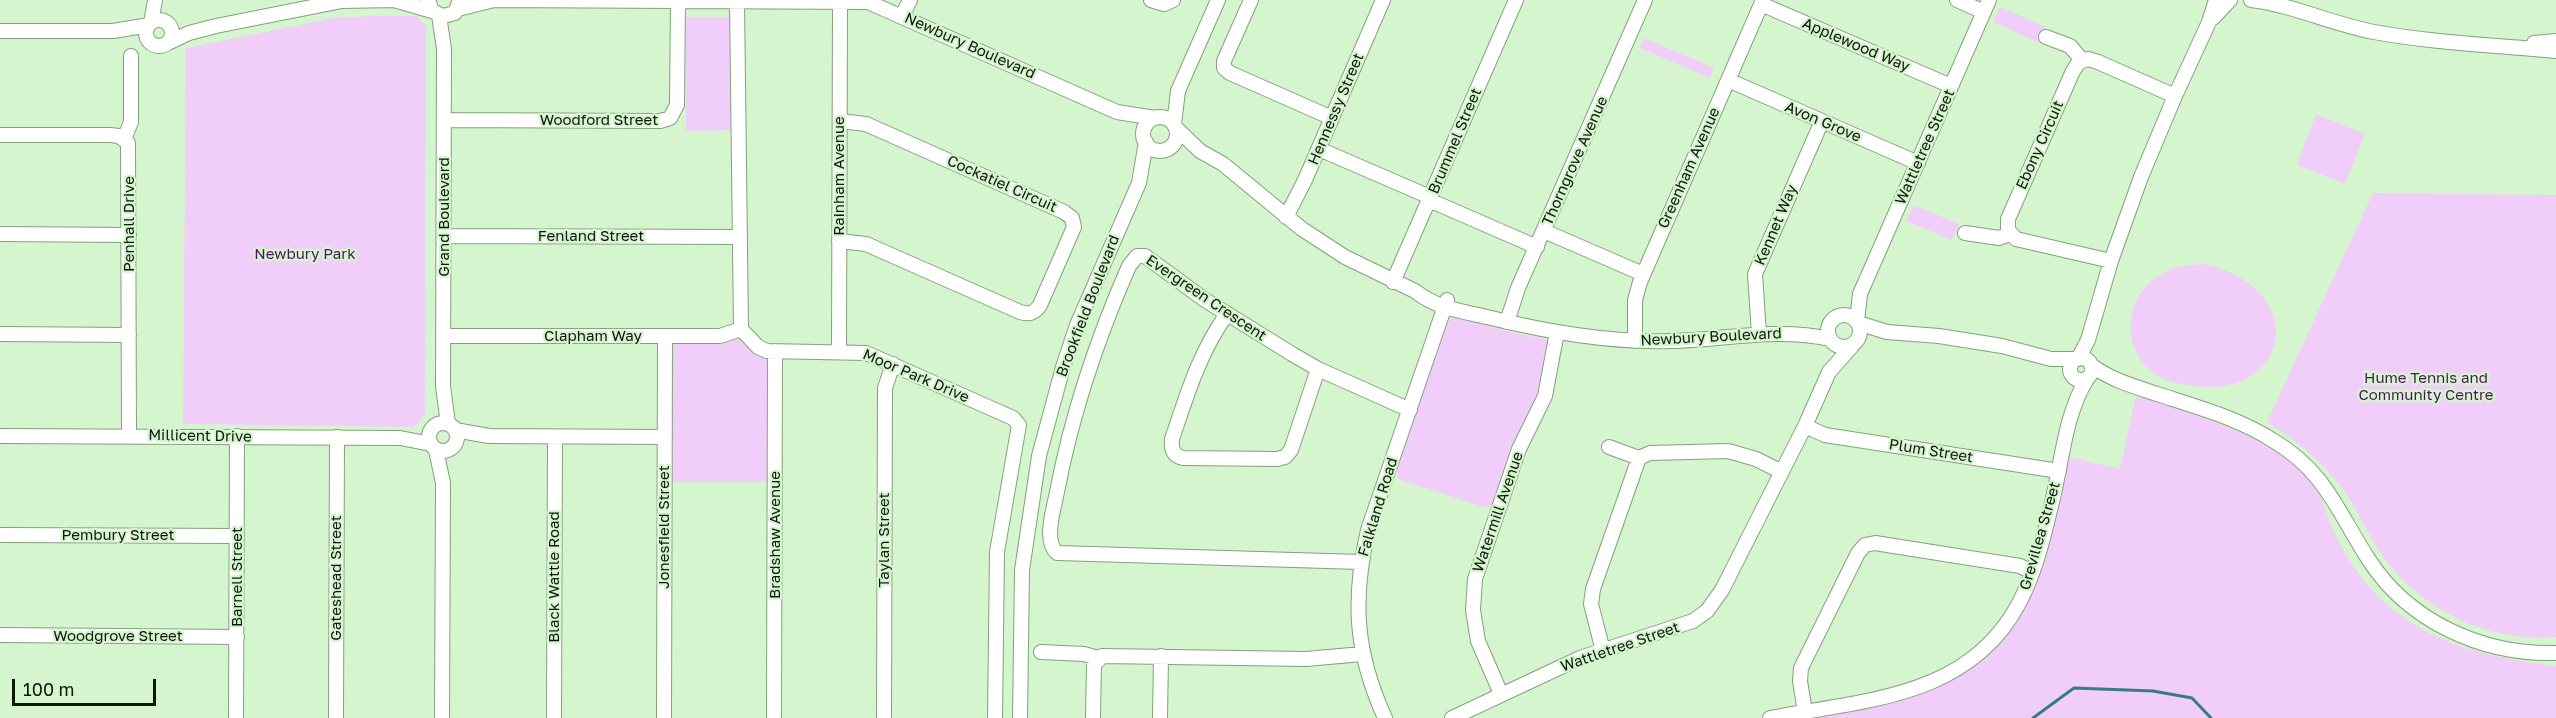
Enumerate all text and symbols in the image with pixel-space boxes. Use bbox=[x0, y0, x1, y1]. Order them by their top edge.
street label: Newbury Boulevard bbox=[902, 9, 1038, 83]
street label: Applewood Way bbox=[1800, 14, 1912, 76]
street label: Hennessy Street bbox=[1304, 50, 1368, 168]
street label: Brummel Street bbox=[1425, 85, 1485, 197]
street label: Wattletree Street bbox=[1891, 86, 1959, 208]
street label: Thorngrove Avenue bbox=[1538, 94, 1612, 228]
street label: Avon Grove bbox=[1782, 98, 1864, 146]
street label: Ebony Circuit bbox=[2012, 98, 2068, 192]
street label: Greenham Avenue bbox=[1654, 105, 1724, 231]
street label: Woodford Street bbox=[540, 111, 658, 129]
street label: Rainham Avenue bbox=[830, 116, 848, 236]
street label: Cockatiel Circuit bbox=[944, 152, 1060, 216]
street label: Grand Boulevard bbox=[435, 157, 453, 277]
street label: Penhall Drive bbox=[120, 176, 138, 272]
street label: Kennet Way bbox=[1751, 182, 1801, 268]
street label: Fenland Street bbox=[538, 227, 644, 245]
street label: Brookfield Boulevard bbox=[1053, 232, 1123, 380]
park label: Newbury Park bbox=[254, 245, 356, 263]
street label: Evergreen Crescent bbox=[1142, 251, 1270, 345]
street label: Newbury Boulevard bbox=[1640, 324, 1782, 350]
street label: Clapham Way bbox=[544, 327, 642, 345]
street label: Moor Park Drive bbox=[860, 345, 972, 407]
park label: Hume Tennis and Community Centre bbox=[2359, 369, 2493, 404]
street label: Millicent Drive bbox=[148, 426, 252, 446]
street label: Plum Street bbox=[1888, 435, 1974, 467]
street label: Watermill Avenue bbox=[1469, 449, 1527, 575]
street label: Falkland Road bbox=[1354, 455, 1402, 559]
street label: Jonesfield Street bbox=[655, 465, 673, 589]
street label: Bradshaw Avenue bbox=[766, 471, 784, 599]
street label: Grevillea Street bbox=[2016, 480, 2064, 592]
street label: Taylan Street bbox=[875, 492, 893, 588]
street label: Black Wattle Road bbox=[545, 511, 563, 643]
street label: Gateshead Street bbox=[327, 515, 345, 641]
street label: Pembury Street bbox=[62, 526, 174, 544]
street label: Barnell Street bbox=[228, 527, 246, 627]
street label: Wattletree Street bbox=[1558, 618, 1682, 676]
street label: Woodgrove Street bbox=[53, 627, 183, 645]
scale bar bbox=[15, 667, 159, 705]
text: 100 m bbox=[23, 678, 74, 700]

